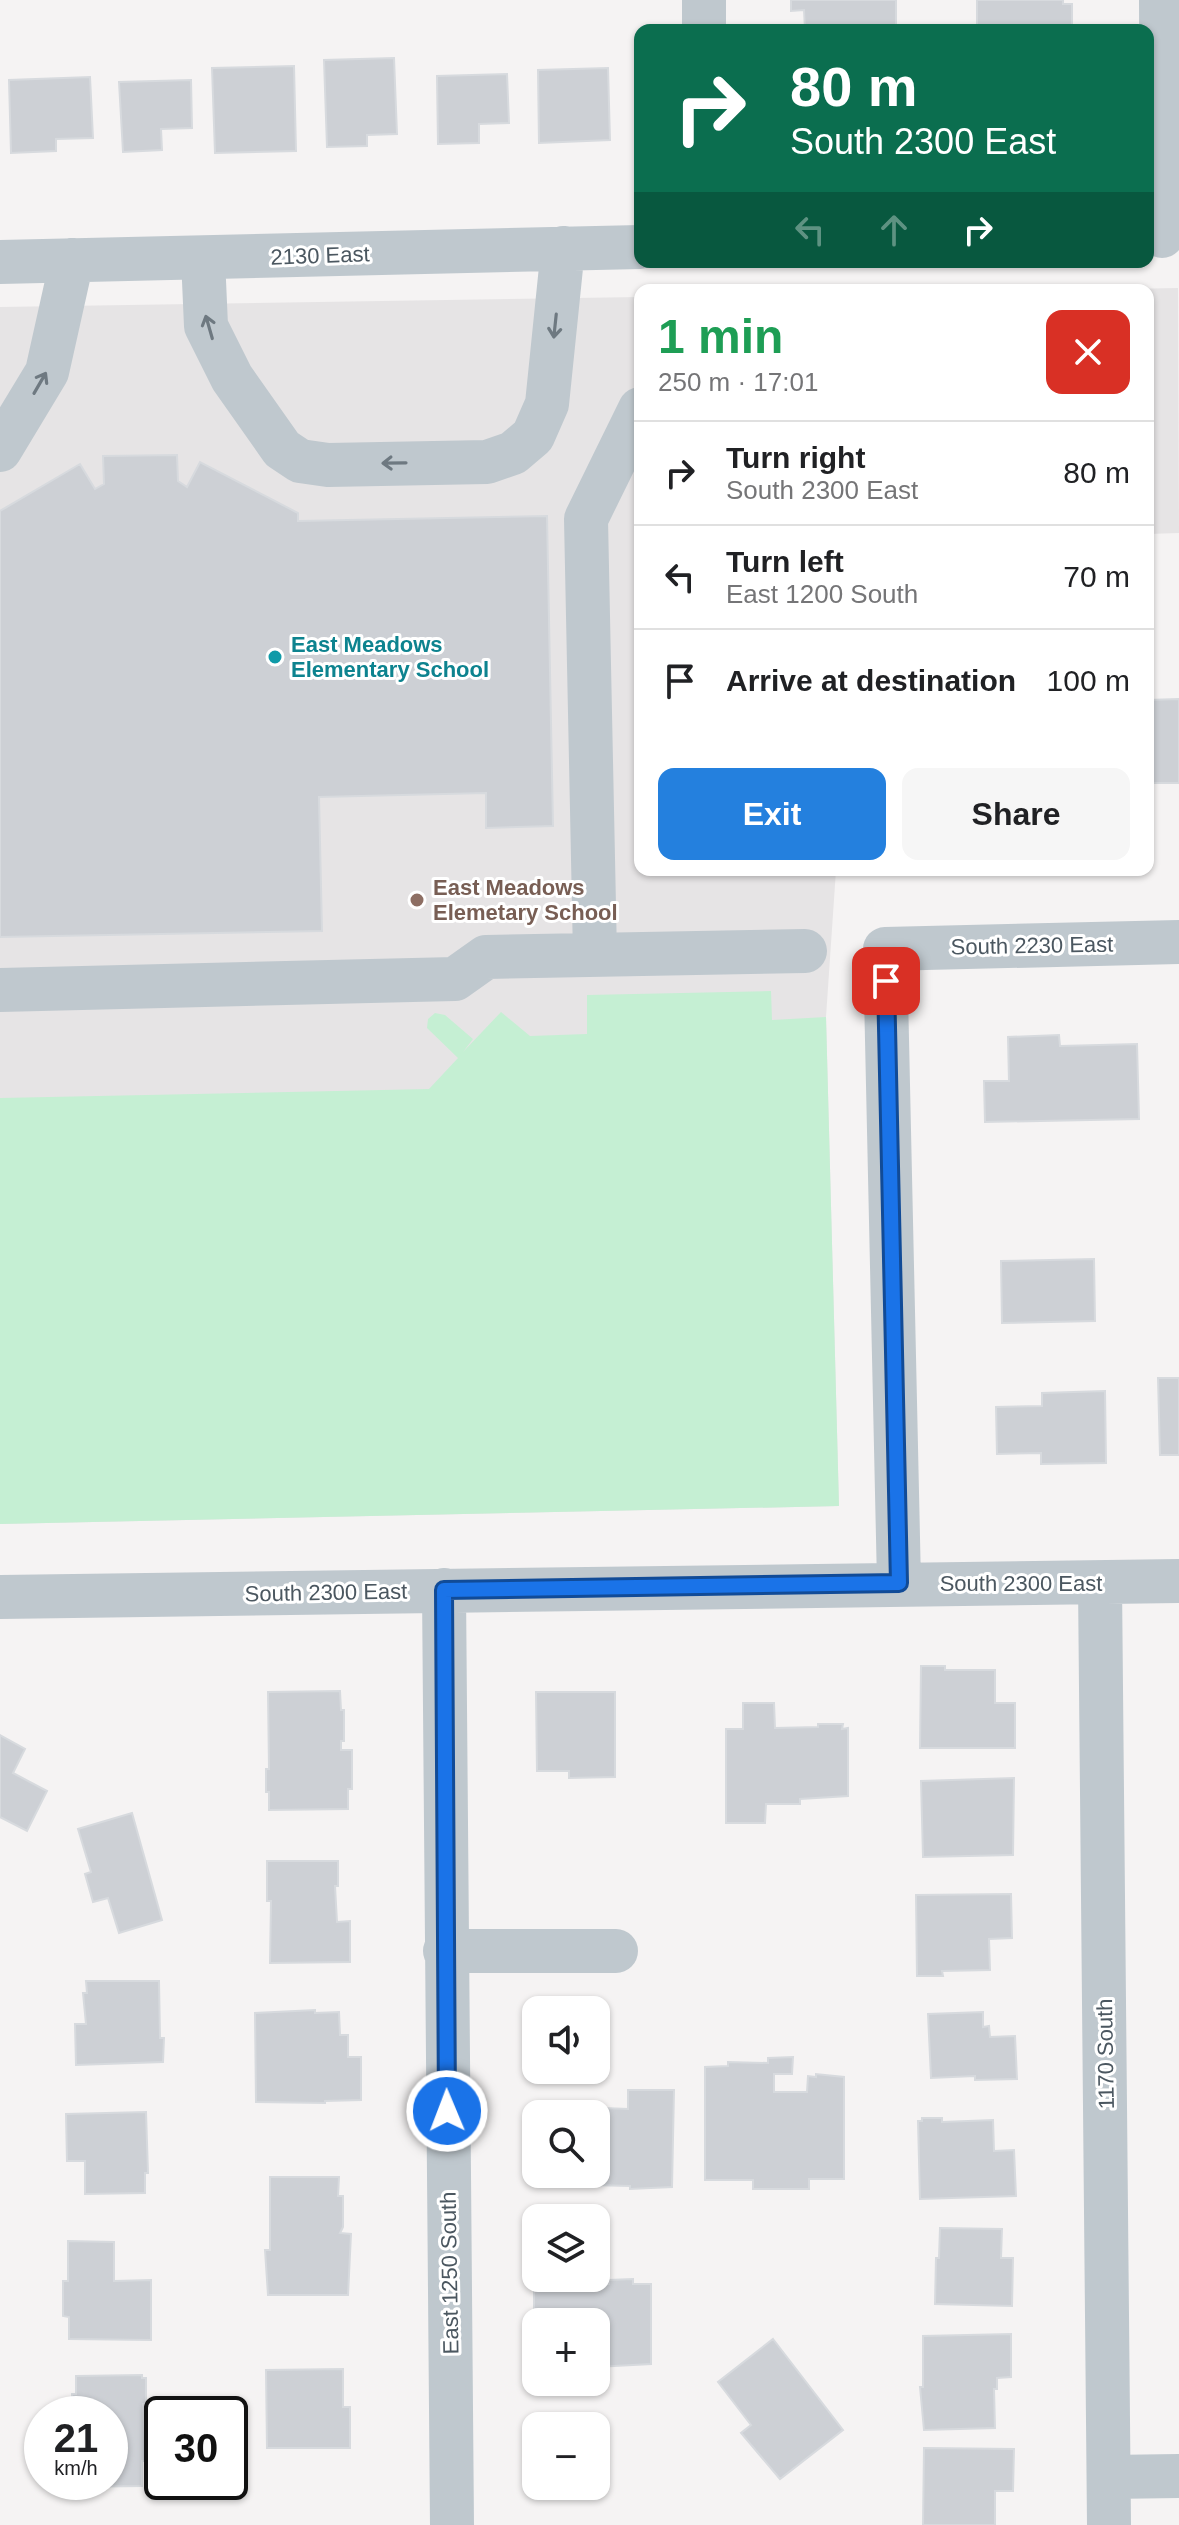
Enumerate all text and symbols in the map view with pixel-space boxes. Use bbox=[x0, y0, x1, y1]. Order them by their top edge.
text: 80 m bbox=[790, 55, 918, 118]
icon: right bbox=[658, 56, 762, 160]
text: South 2300 East bbox=[790, 121, 1056, 162]
icon: left bbox=[788, 208, 832, 252]
icon: ahead bbox=[872, 208, 916, 252]
icon: right bbox=[956, 208, 1000, 252]
street label: 2130 East bbox=[270, 241, 370, 270]
text: 1 min bbox=[658, 310, 783, 363]
button: close bbox=[1046, 310, 1130, 394]
one-way arrow bbox=[548, 312, 563, 339]
one-way arrow bbox=[201, 314, 216, 340]
text: 250 m · 17:01 bbox=[658, 367, 818, 397]
one-way arrow bbox=[32, 372, 48, 395]
text: Turn right bbox=[726, 441, 865, 474]
icon: right bbox=[658, 451, 702, 495]
one-way arrow bbox=[381, 456, 408, 471]
text: 80 m bbox=[1063, 456, 1130, 489]
text: South 2300 East bbox=[726, 475, 918, 505]
text: Turn left bbox=[726, 545, 844, 578]
icon: left bbox=[658, 555, 702, 599]
text: 70 m bbox=[1063, 560, 1130, 593]
text: East 1200 South bbox=[726, 579, 918, 609]
place label: East Meadows Elementary School bbox=[291, 632, 489, 682]
marker: East Meadows Elementary School bbox=[266, 648, 284, 666]
icon: arrive bbox=[658, 659, 702, 703]
text: Arrive at destination bbox=[726, 664, 1016, 697]
text: 100 m bbox=[1047, 664, 1130, 697]
button: Exit bbox=[658, 768, 886, 860]
button: Share bbox=[902, 768, 1130, 860]
place label: East Meadows Elemetary School bbox=[433, 875, 618, 925]
marker: East Meadows Elemetary School bbox=[408, 891, 426, 909]
street label: South 2230 East bbox=[950, 932, 1114, 959]
pin bbox=[852, 947, 920, 1015]
icon: arrive bbox=[864, 959, 908, 1003]
street label: South 2300 East bbox=[940, 1571, 1102, 1596]
street label: South 2300 East bbox=[244, 1579, 408, 1606]
map controls bbox=[522, 1996, 610, 2500]
button: sound bbox=[522, 1996, 610, 2084]
street label: 1170 South bbox=[1092, 1998, 1119, 2110]
position arrow bbox=[405, 2069, 489, 2153]
button: search bbox=[522, 2100, 610, 2188]
street label: East 1250 South bbox=[436, 2191, 463, 2355]
button: layers bbox=[522, 2204, 610, 2292]
button: + bbox=[522, 2308, 610, 2396]
speed limit sign: 30 bbox=[144, 2396, 248, 2500]
button: − bbox=[522, 2412, 610, 2500]
text: 21 bbox=[54, 2416, 98, 2460]
text: km/h bbox=[54, 2457, 98, 2479]

